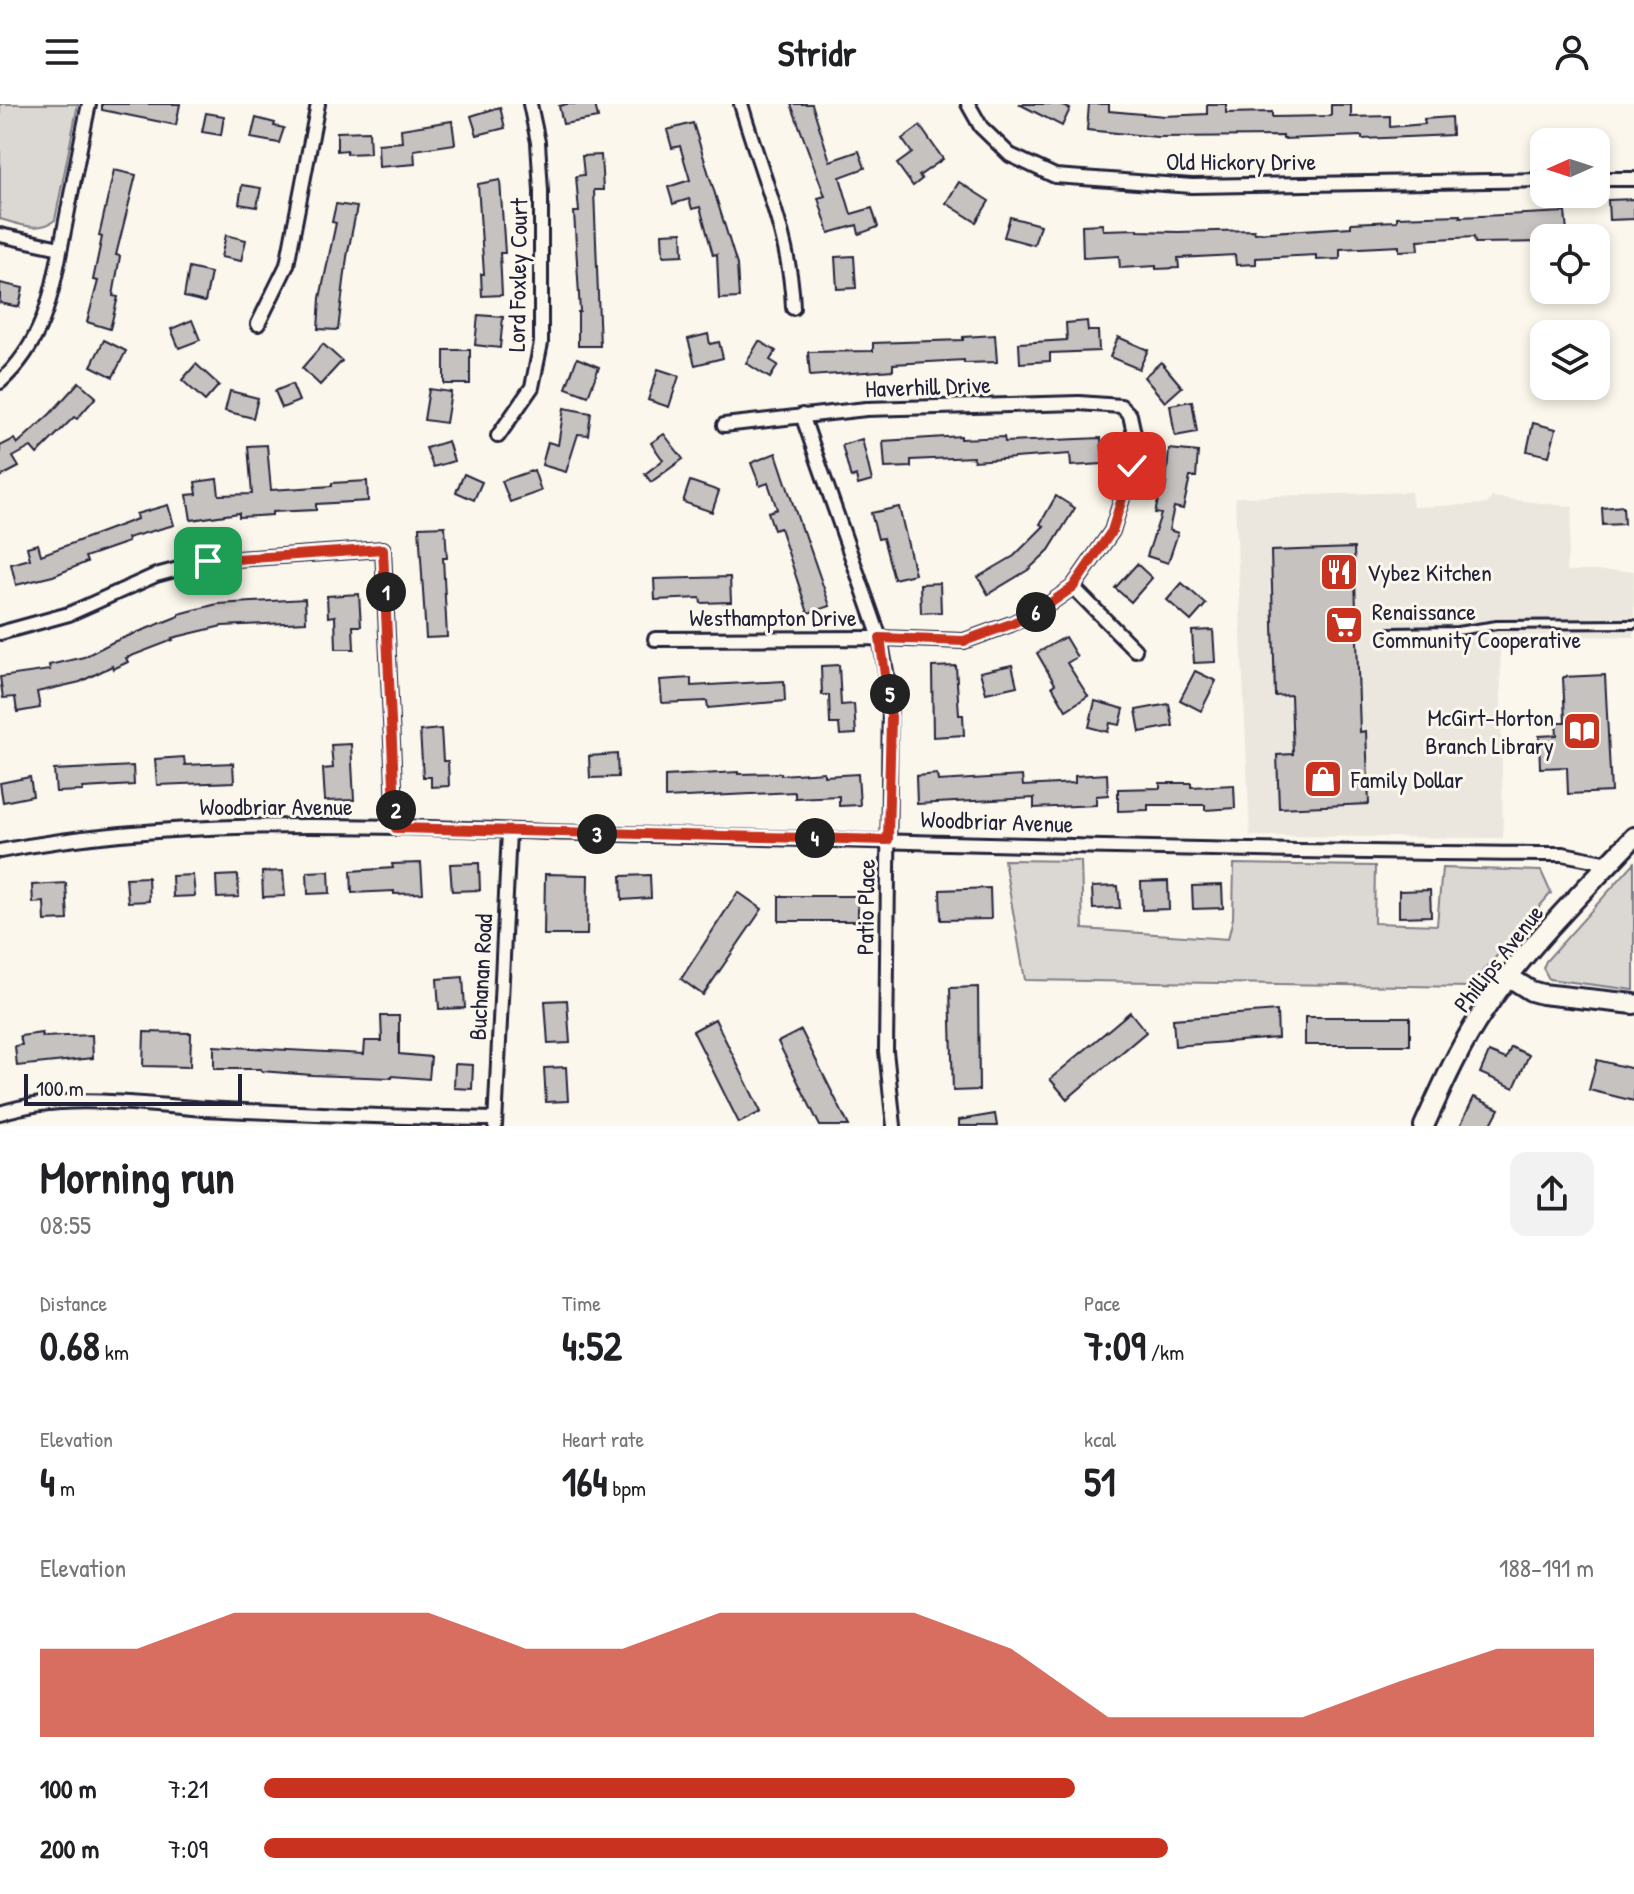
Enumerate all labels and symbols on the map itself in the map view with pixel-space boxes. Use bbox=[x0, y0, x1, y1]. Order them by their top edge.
north arrow bbox=[1530, 128, 1610, 208]
street label: Old Hickory Drive bbox=[1166, 145, 1317, 177]
street label: Lord Foxley Court bbox=[500, 197, 534, 352]
street label: Haverhill Drive bbox=[865, 368, 992, 404]
pin bbox=[1098, 432, 1166, 500]
pin bbox=[174, 527, 242, 595]
restaurant icon: Vybez Kitchen bbox=[1318, 551, 1360, 593]
place label: Vybez Kitchen bbox=[1367, 556, 1492, 588]
pin: 1 bbox=[366, 572, 406, 612]
pin: 6 bbox=[1016, 592, 1056, 632]
place label: Renaissance Community Cooperative bbox=[1372, 595, 1581, 655]
street label: Westhampton Drive bbox=[689, 601, 857, 633]
supermarket icon: Renaissance Community Cooperative bbox=[1323, 604, 1365, 646]
pin: 5 bbox=[870, 674, 910, 714]
place label: McGirt-Horton Branch Library bbox=[1425, 701, 1554, 761]
library icon: McGirt-Horton Branch Library bbox=[1561, 710, 1603, 752]
shop icon: Family Dollar bbox=[1302, 758, 1344, 800]
place label: Family Dollar bbox=[1350, 763, 1463, 795]
street label: Woodbriar Avenue bbox=[199, 790, 353, 822]
pin: 2 bbox=[376, 790, 416, 830]
street label: Woodbriar Avenue bbox=[920, 802, 1074, 840]
pin: 3 bbox=[577, 814, 617, 854]
pin: 4 bbox=[795, 818, 835, 858]
street label: Patio Place bbox=[848, 858, 882, 955]
street label: Phillips Avenue bbox=[1446, 897, 1550, 1019]
street label: Buchanan Road bbox=[461, 913, 499, 1041]
scale bar bbox=[24, 1070, 242, 1106]

